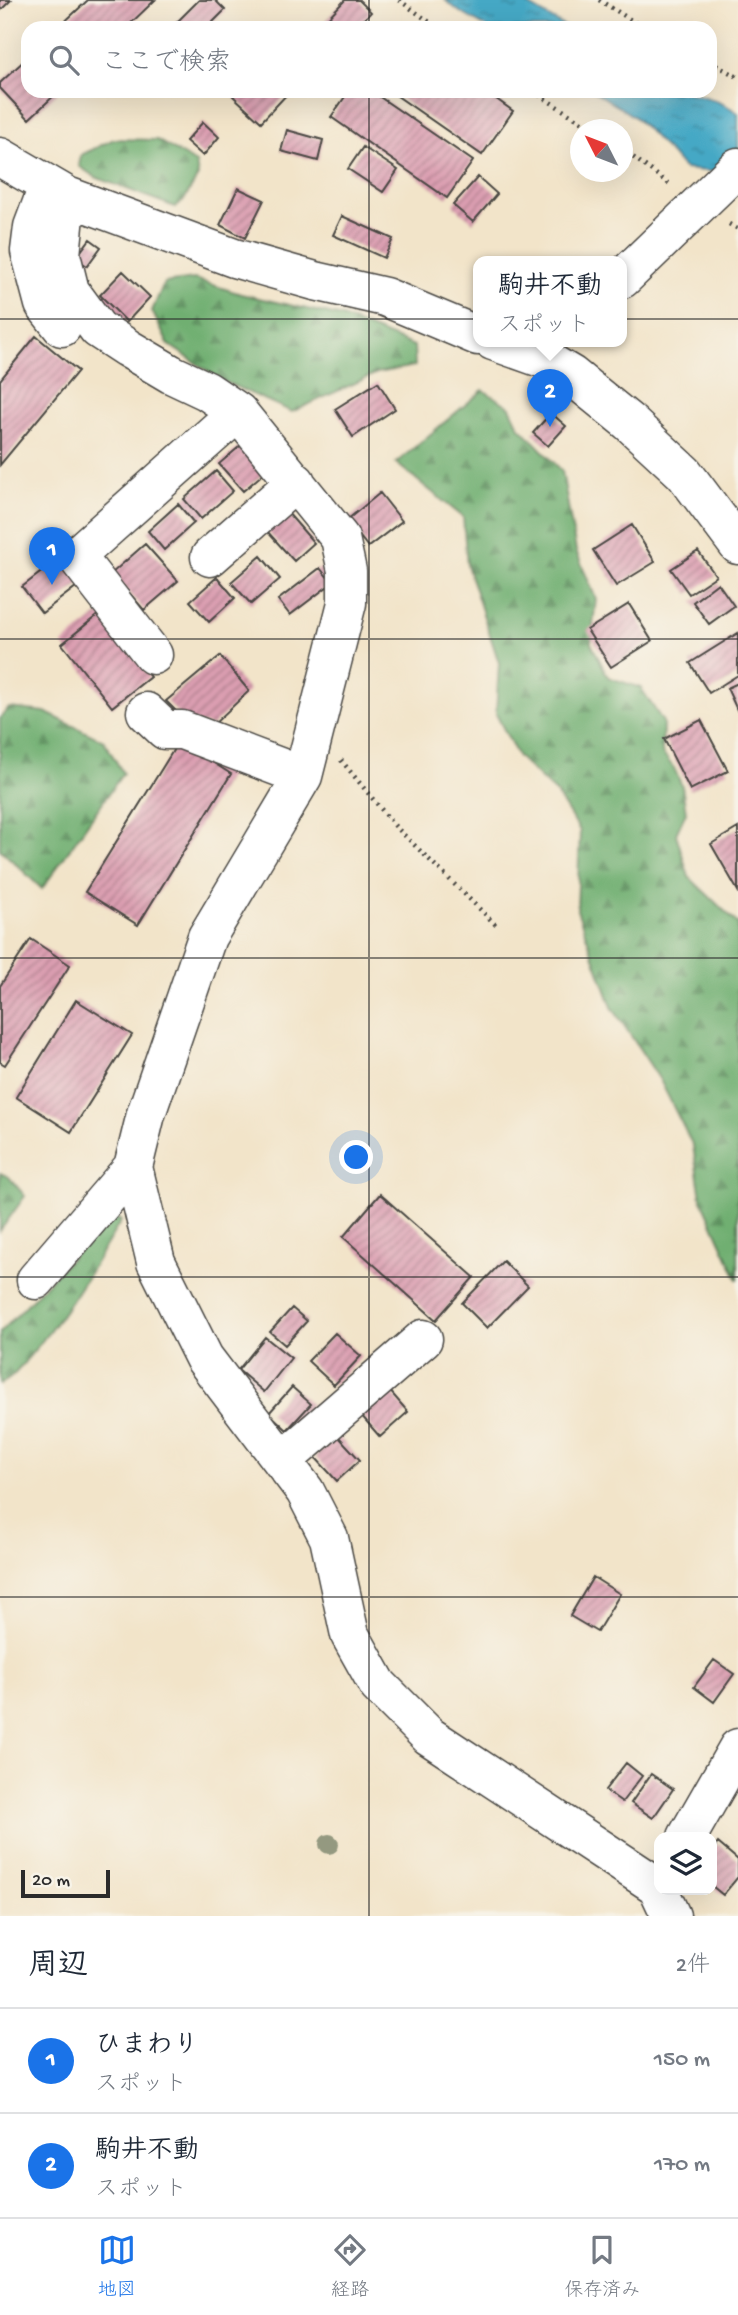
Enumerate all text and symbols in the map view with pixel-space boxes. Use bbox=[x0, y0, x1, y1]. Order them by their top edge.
search box bbox=[21, 21, 717, 98]
icon: search bbox=[45, 41, 83, 79]
text: ここで検索 bbox=[101, 49, 231, 80]
north arrow bbox=[570, 119, 633, 182]
popup bbox=[473, 256, 627, 347]
text: 駒井不動 bbox=[498, 273, 602, 304]
text: スポット bbox=[498, 313, 590, 340]
pin: 2 bbox=[527, 369, 573, 427]
pin: 1 bbox=[29, 527, 75, 585]
your location bbox=[339, 1140, 373, 1174]
map controls bbox=[654, 1832, 717, 1895]
button: layers bbox=[654, 1832, 717, 1895]
scale bar bbox=[21, 1867, 110, 1899]
text: 20 m bbox=[32, 1870, 70, 1893]
text: 周辺 bbox=[28, 1950, 88, 1985]
text: 2件 bbox=[676, 1953, 710, 1980]
text: ひまわり bbox=[95, 2032, 199, 2063]
text: 1 bbox=[46, 2047, 56, 2074]
text: 150 m bbox=[654, 2047, 710, 2074]
text: スポット bbox=[95, 2072, 187, 2099]
text: 駒井不動 bbox=[95, 2137, 199, 2168]
text: 2 bbox=[45, 2152, 57, 2179]
text: 170 m bbox=[654, 2152, 710, 2179]
text: スポット bbox=[95, 2177, 187, 2204]
tab: 地図 bbox=[98, 2231, 136, 2303]
tab: 経路 bbox=[331, 2231, 369, 2303]
tab: 保存済み bbox=[564, 2231, 640, 2303]

